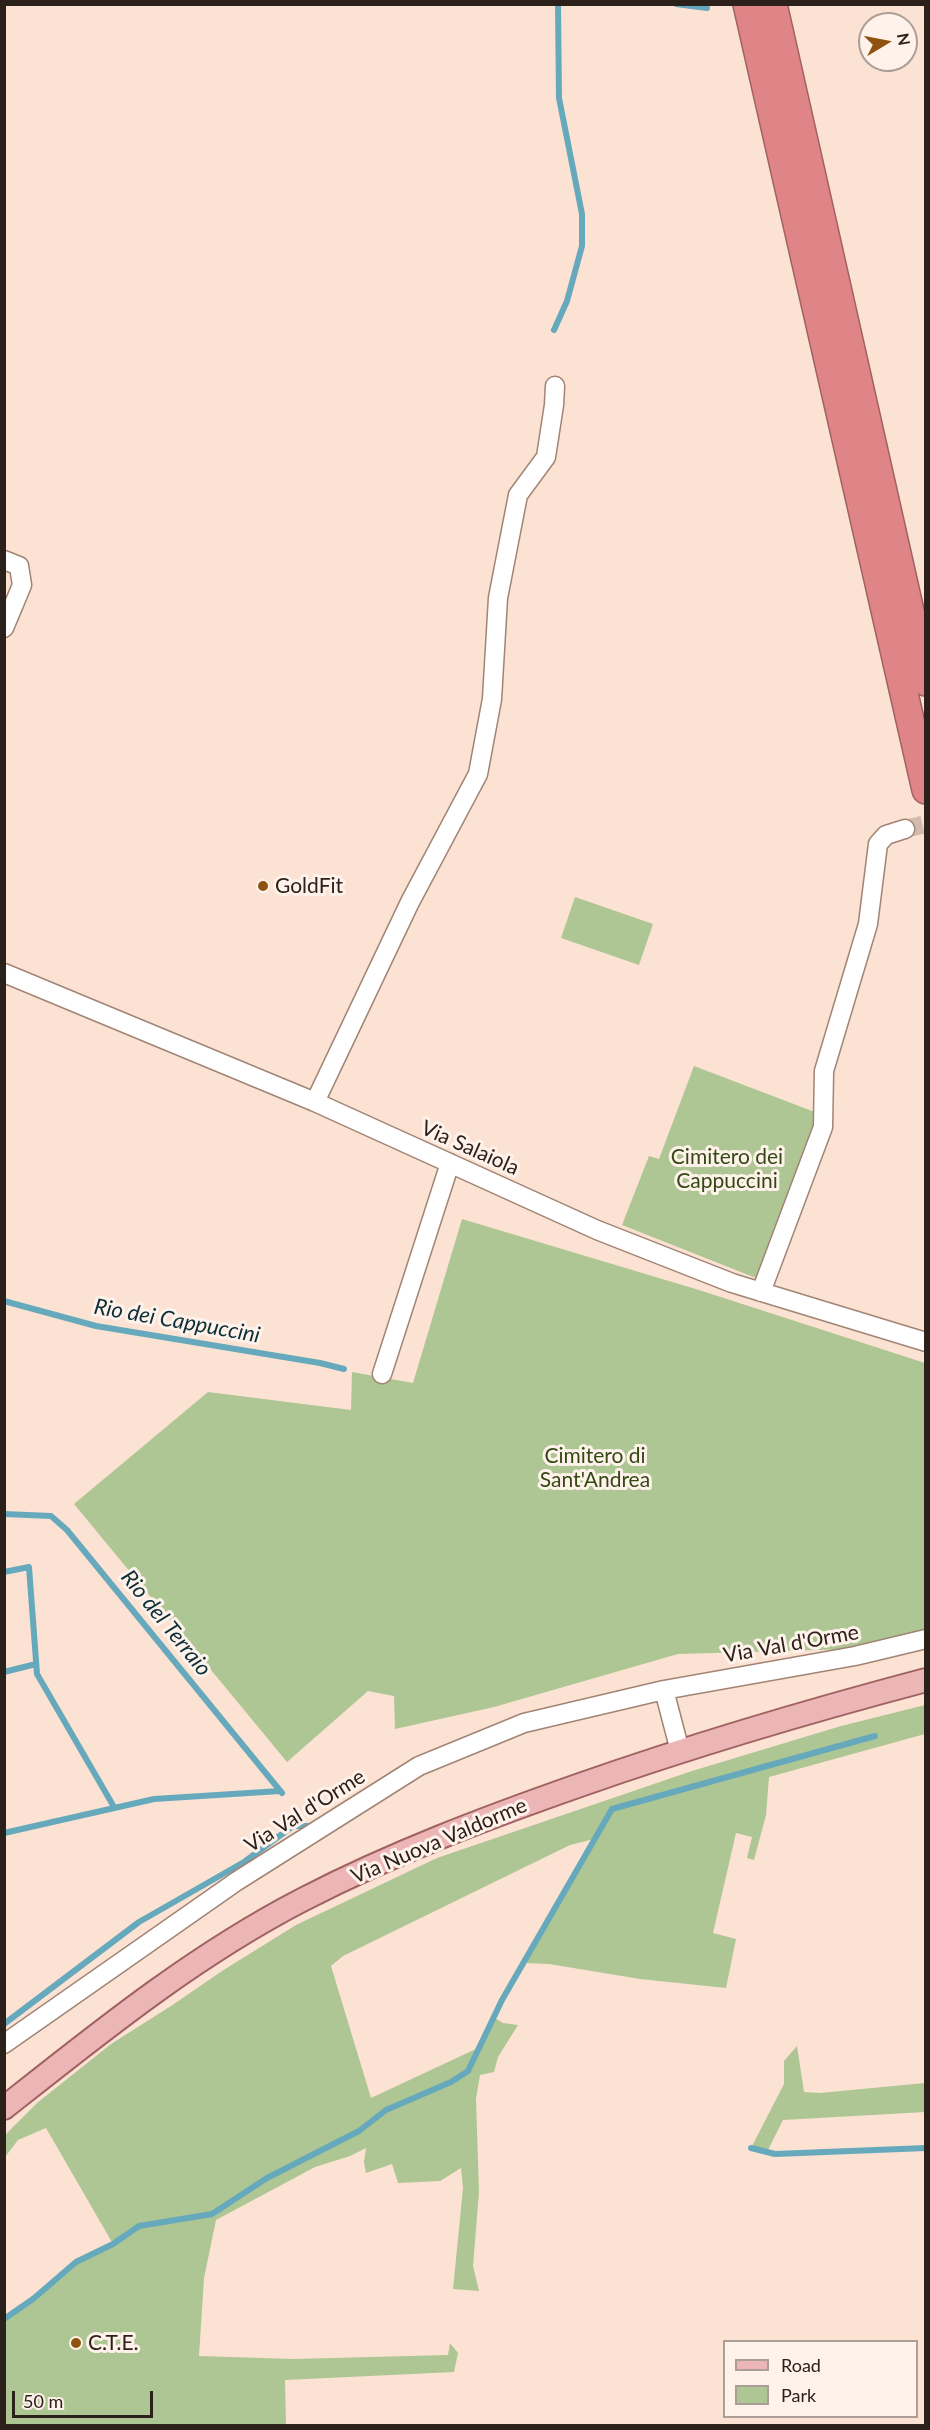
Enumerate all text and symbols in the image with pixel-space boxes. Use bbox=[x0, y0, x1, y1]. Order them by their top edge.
north arrow bbox=[858, 12, 918, 72]
text: N bbox=[894, 31, 915, 47]
place label: GoldFit bbox=[275, 873, 343, 899]
marker: GoldFit bbox=[256, 879, 270, 893]
street label: Via Salaiola bbox=[417, 1115, 523, 1181]
park label: Cimitero dei Cappuccini bbox=[671, 1144, 783, 1194]
water label: Rio dei Cappuccini bbox=[92, 1293, 262, 1349]
park label: Cimitero di Sant'Andrea bbox=[540, 1443, 650, 1493]
water label: Rio del Terraio bbox=[115, 1565, 217, 1681]
street label: Via Val d'Orme bbox=[721, 1620, 861, 1668]
street label: Via Val d'Orme bbox=[240, 1764, 370, 1858]
street label: Via Nuova Valdorme bbox=[347, 1793, 531, 1889]
place label: C.T.E. bbox=[88, 2330, 138, 2356]
marker: C.T.E. bbox=[69, 2336, 83, 2350]
legend bbox=[723, 2340, 918, 2418]
text: Road bbox=[781, 2354, 821, 2376]
scale bar bbox=[15, 2379, 156, 2417]
text: Park bbox=[781, 2384, 816, 2406]
text: 50 m bbox=[23, 2390, 63, 2412]

